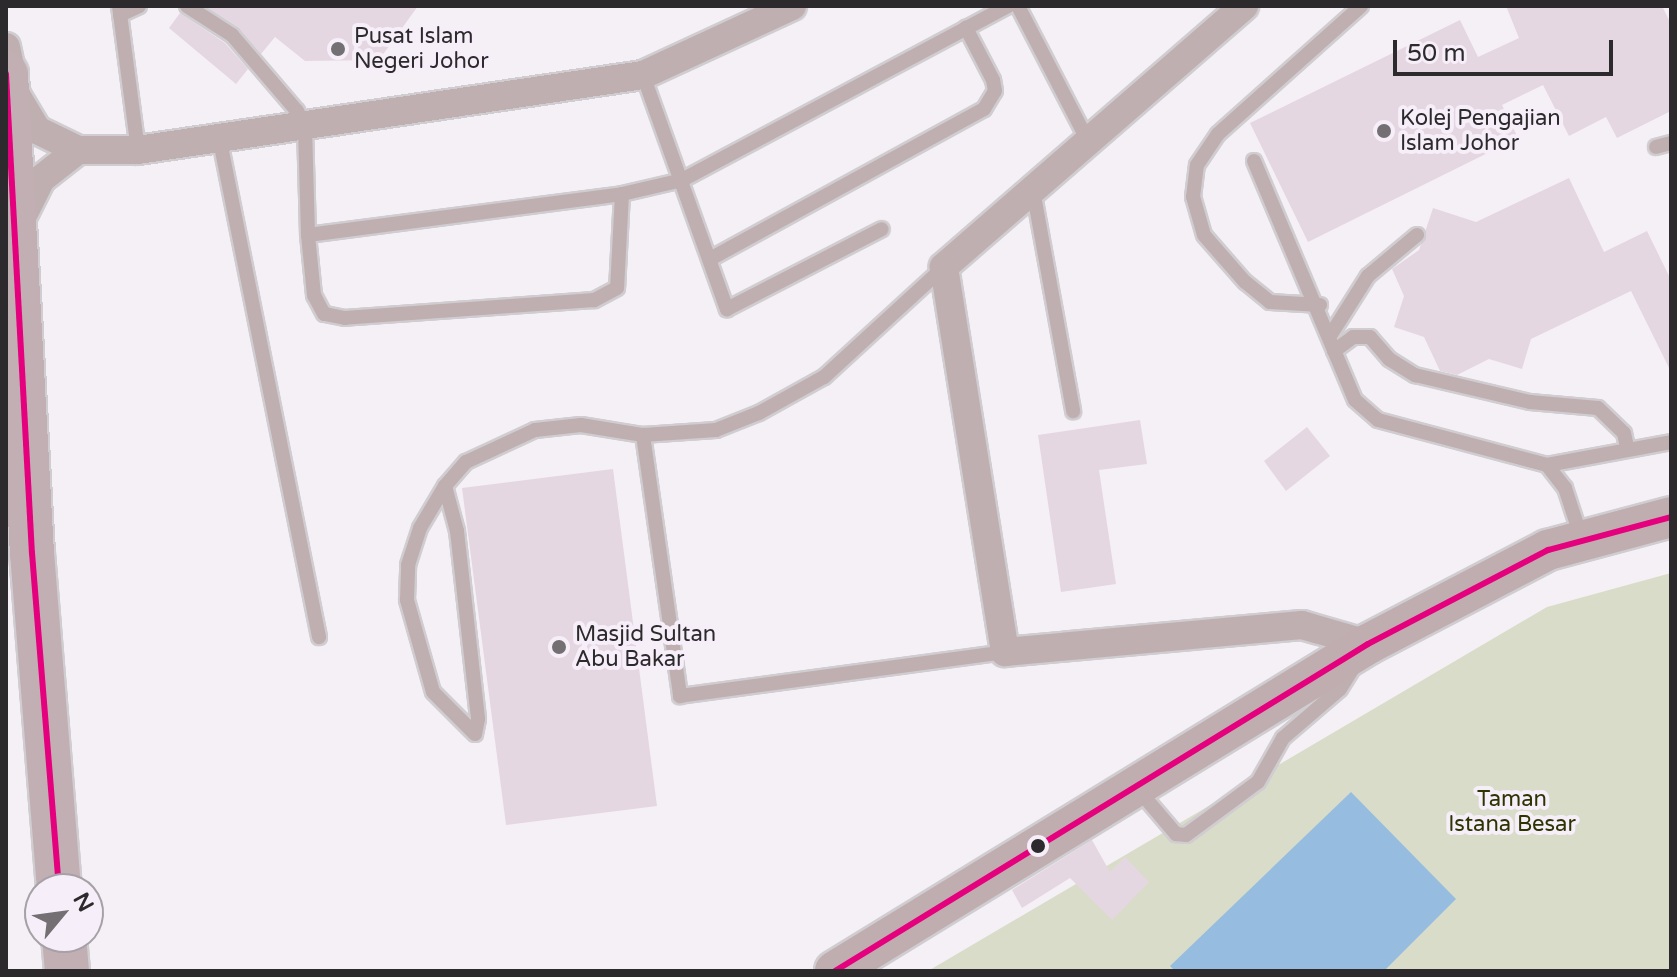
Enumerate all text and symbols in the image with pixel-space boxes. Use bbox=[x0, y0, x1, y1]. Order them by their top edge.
place label: Pusat Islam Negeri Johor bbox=[354, 23, 489, 74]
scale bar bbox=[1397, 24, 1617, 74]
text: 50 m bbox=[1407, 39, 1465, 68]
marker: Pusat Islam Negeri Johor bbox=[329, 40, 347, 58]
place label: Kolej Pengajian Islam Johor bbox=[1400, 105, 1561, 156]
marker: Kolej Pengajian Islam Johor bbox=[1375, 122, 1393, 140]
place label: Masjid Sultan Abu Bakar bbox=[575, 621, 716, 672]
marker: Masjid Sultan Abu Bakar bbox=[550, 638, 568, 656]
park label: Taman Istana Besar bbox=[1448, 786, 1576, 838]
unlabelled marker bbox=[1030, 838, 1046, 854]
north arrow bbox=[24, 873, 104, 953]
text: N bbox=[68, 888, 99, 916]

